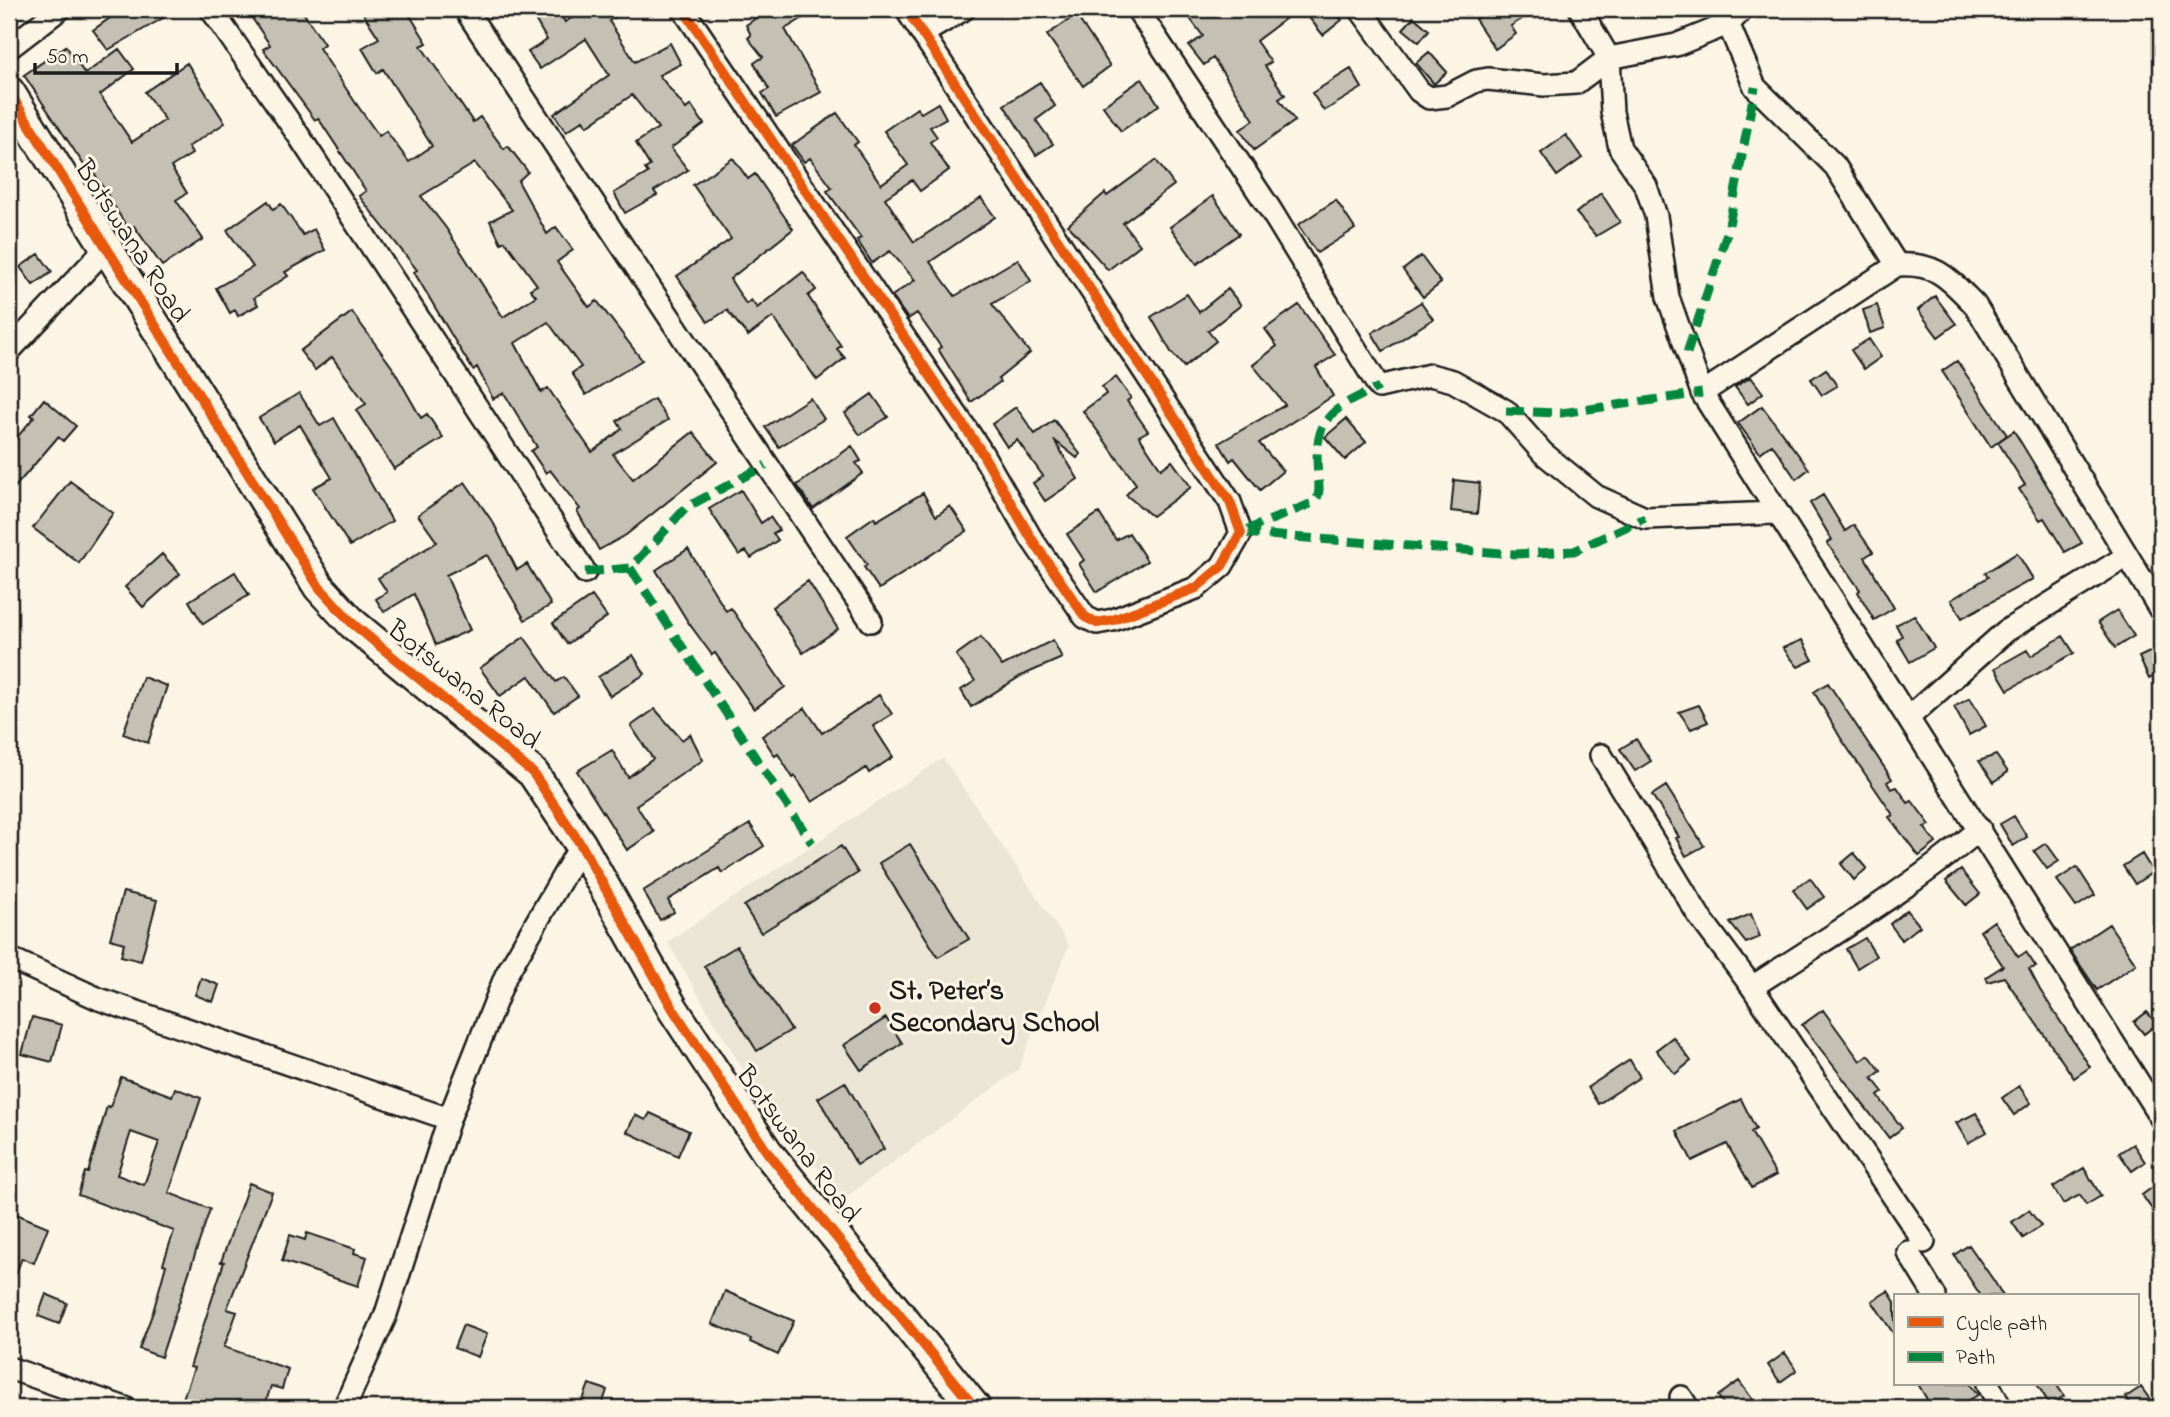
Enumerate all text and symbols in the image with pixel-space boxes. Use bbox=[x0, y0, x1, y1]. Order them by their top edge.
scale bar bbox=[35, 32, 177, 76]
text: 50 m bbox=[46, 43, 89, 73]
street label: Botswana Road bbox=[62, 151, 199, 332]
street label: Botswana Road bbox=[377, 610, 549, 761]
place label: St. Peter’s Secondary School bbox=[889, 972, 1099, 1045]
marker: St. Peter’s Secondary School bbox=[867, 1000, 883, 1016]
street label: Botswana Road bbox=[724, 1057, 870, 1232]
legend bbox=[1894, 1294, 2138, 1386]
text: Cycle path bbox=[1956, 1310, 2047, 1342]
text: Path bbox=[1956, 1344, 1995, 1374]

